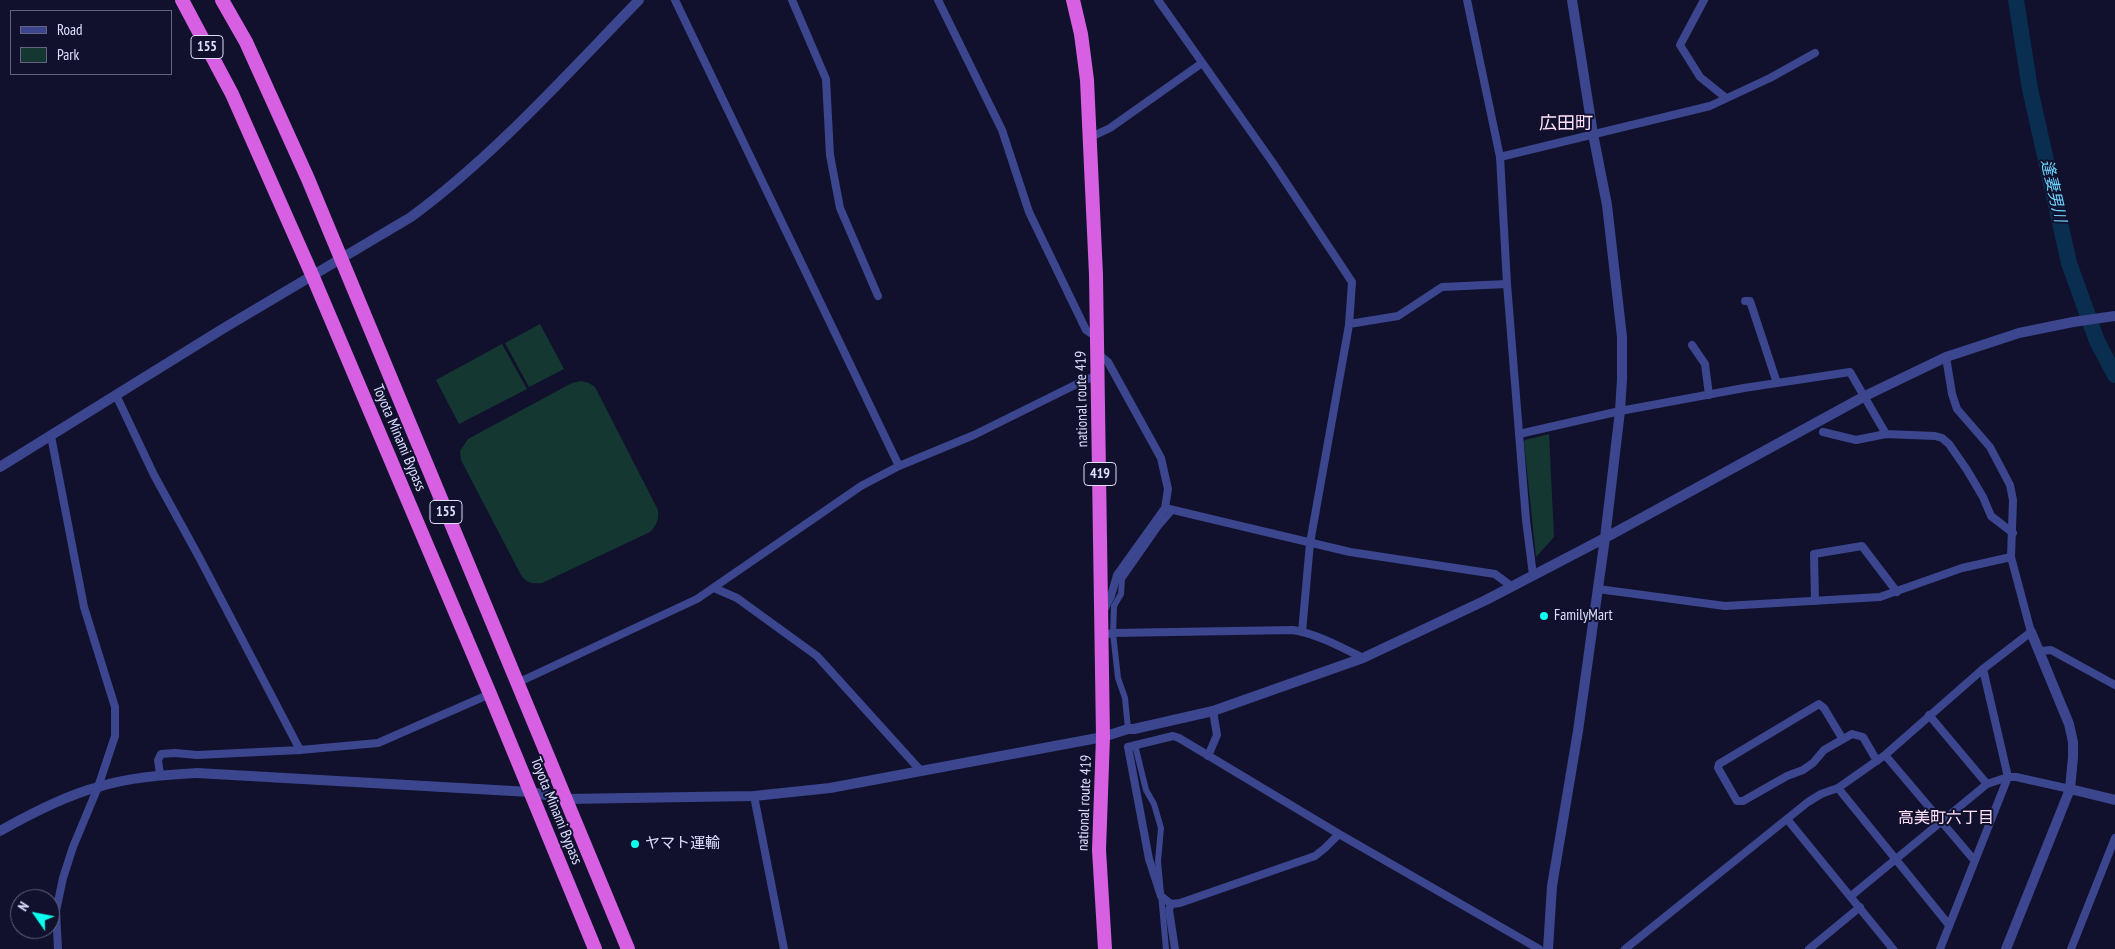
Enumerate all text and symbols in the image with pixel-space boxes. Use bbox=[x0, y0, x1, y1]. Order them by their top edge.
legend bbox=[10, 10, 172, 75]
text: Road bbox=[57, 20, 83, 39]
road number: 155 bbox=[191, 36, 223, 58]
text: Park bbox=[57, 45, 79, 64]
district label: 広田町 bbox=[1539, 113, 1593, 135]
water label: 逢妻男川 bbox=[2036, 158, 2070, 224]
street label: national route 419 bbox=[1072, 351, 1092, 447]
street label: Toyota Minami Bypass bbox=[368, 382, 430, 494]
road number: 419 bbox=[1084, 462, 1116, 486]
road number: 155 bbox=[430, 501, 462, 524]
place label: FamilyMart bbox=[1554, 607, 1612, 625]
marker: FamilyMart bbox=[1538, 610, 1550, 622]
street label: national route 419 bbox=[1074, 754, 1096, 852]
street label: Toyota Minami Bypass bbox=[526, 755, 586, 867]
district label: 高美町六丁目 bbox=[1898, 808, 1994, 828]
place label: ヤマト運輸 bbox=[645, 835, 720, 853]
marker: ヤマト運輸 bbox=[629, 838, 641, 850]
north arrow bbox=[10, 889, 60, 939]
text: N bbox=[14, 898, 33, 914]

